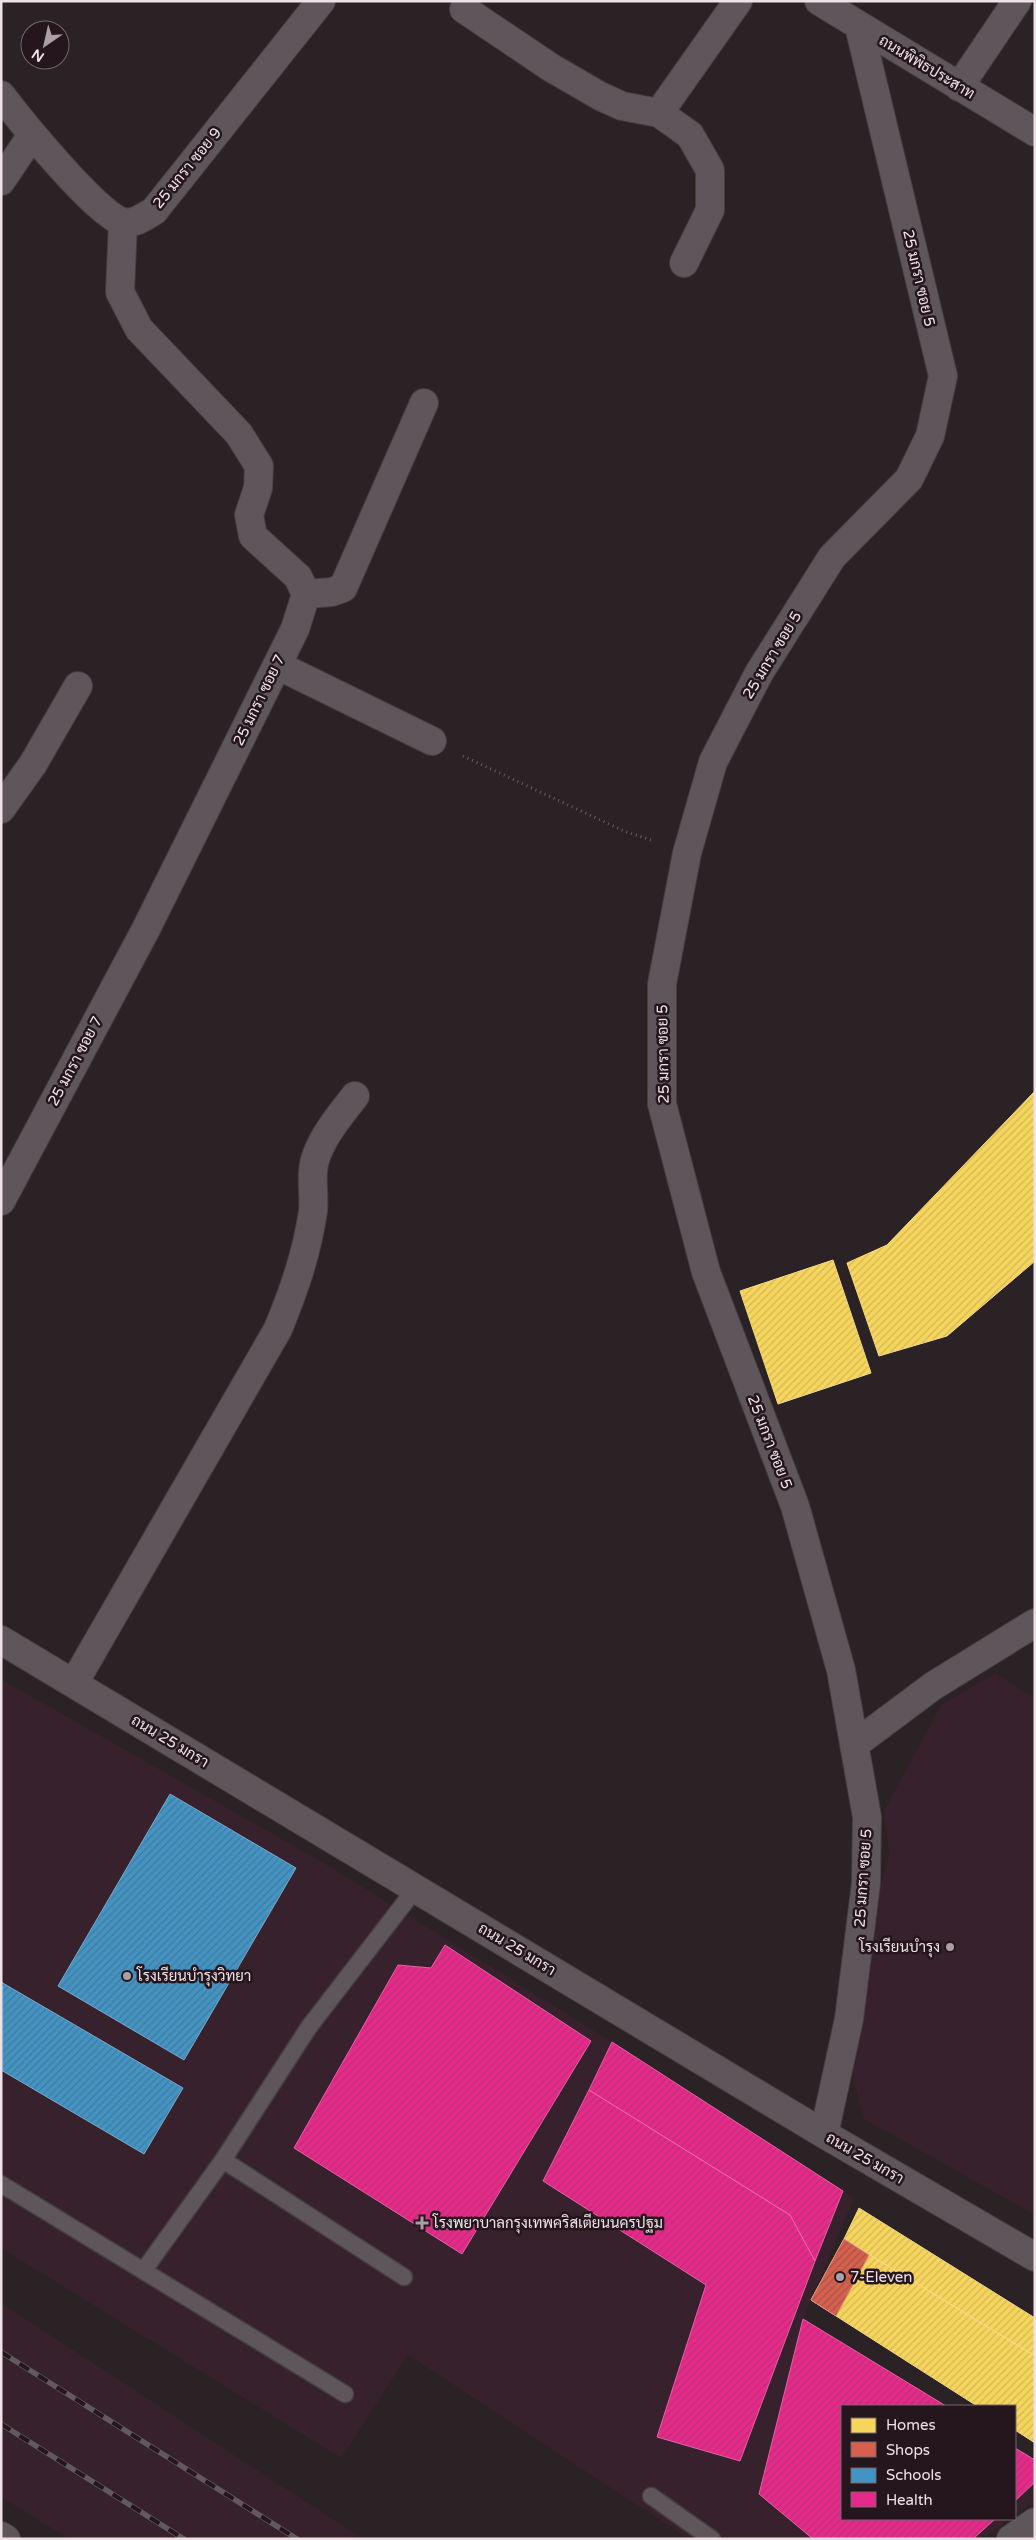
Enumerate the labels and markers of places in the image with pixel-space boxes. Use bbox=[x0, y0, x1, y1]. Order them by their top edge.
place label: โรงเรียนบำรุง bbox=[858, 1937, 940, 1958]
marker: โรงเรียนบำรุง bbox=[944, 1941, 956, 1953]
place label: โรงเรียนบำรุงวิทยา bbox=[136, 1966, 251, 1987]
marker: โรงเรียนบำรุงวิทยา bbox=[121, 1970, 133, 1982]
place label: โรงพยาบาลกรุงเทพคริสเตียนนครปฐม bbox=[432, 2213, 663, 2234]
marker: โรงพยาบาลกรุงเทพคริสเตียนนครปฐม bbox=[415, 2216, 429, 2230]
place label: 7-Eleven bbox=[850, 2268, 912, 2286]
marker: 7-Eleven bbox=[834, 2271, 846, 2283]

